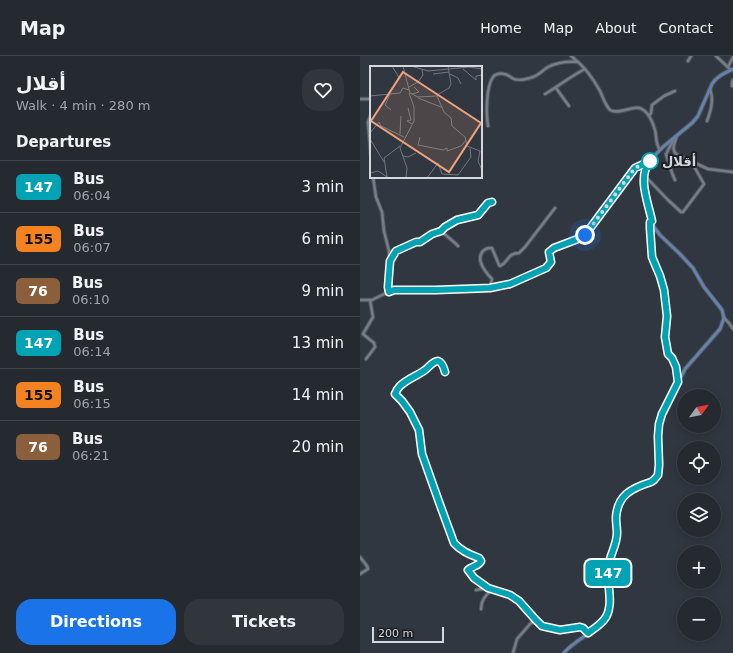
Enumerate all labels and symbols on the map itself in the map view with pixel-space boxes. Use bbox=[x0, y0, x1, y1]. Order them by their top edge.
inset map bbox=[370, 66, 482, 178]
marker: أقلال bbox=[641, 152, 659, 170]
place label: أقلال bbox=[662, 153, 696, 169]
your location bbox=[575, 225, 595, 245]
north arrow bbox=[677, 389, 721, 433]
line badge: 147 bbox=[585, 560, 631, 586]
scale bar bbox=[372, 625, 444, 644]

